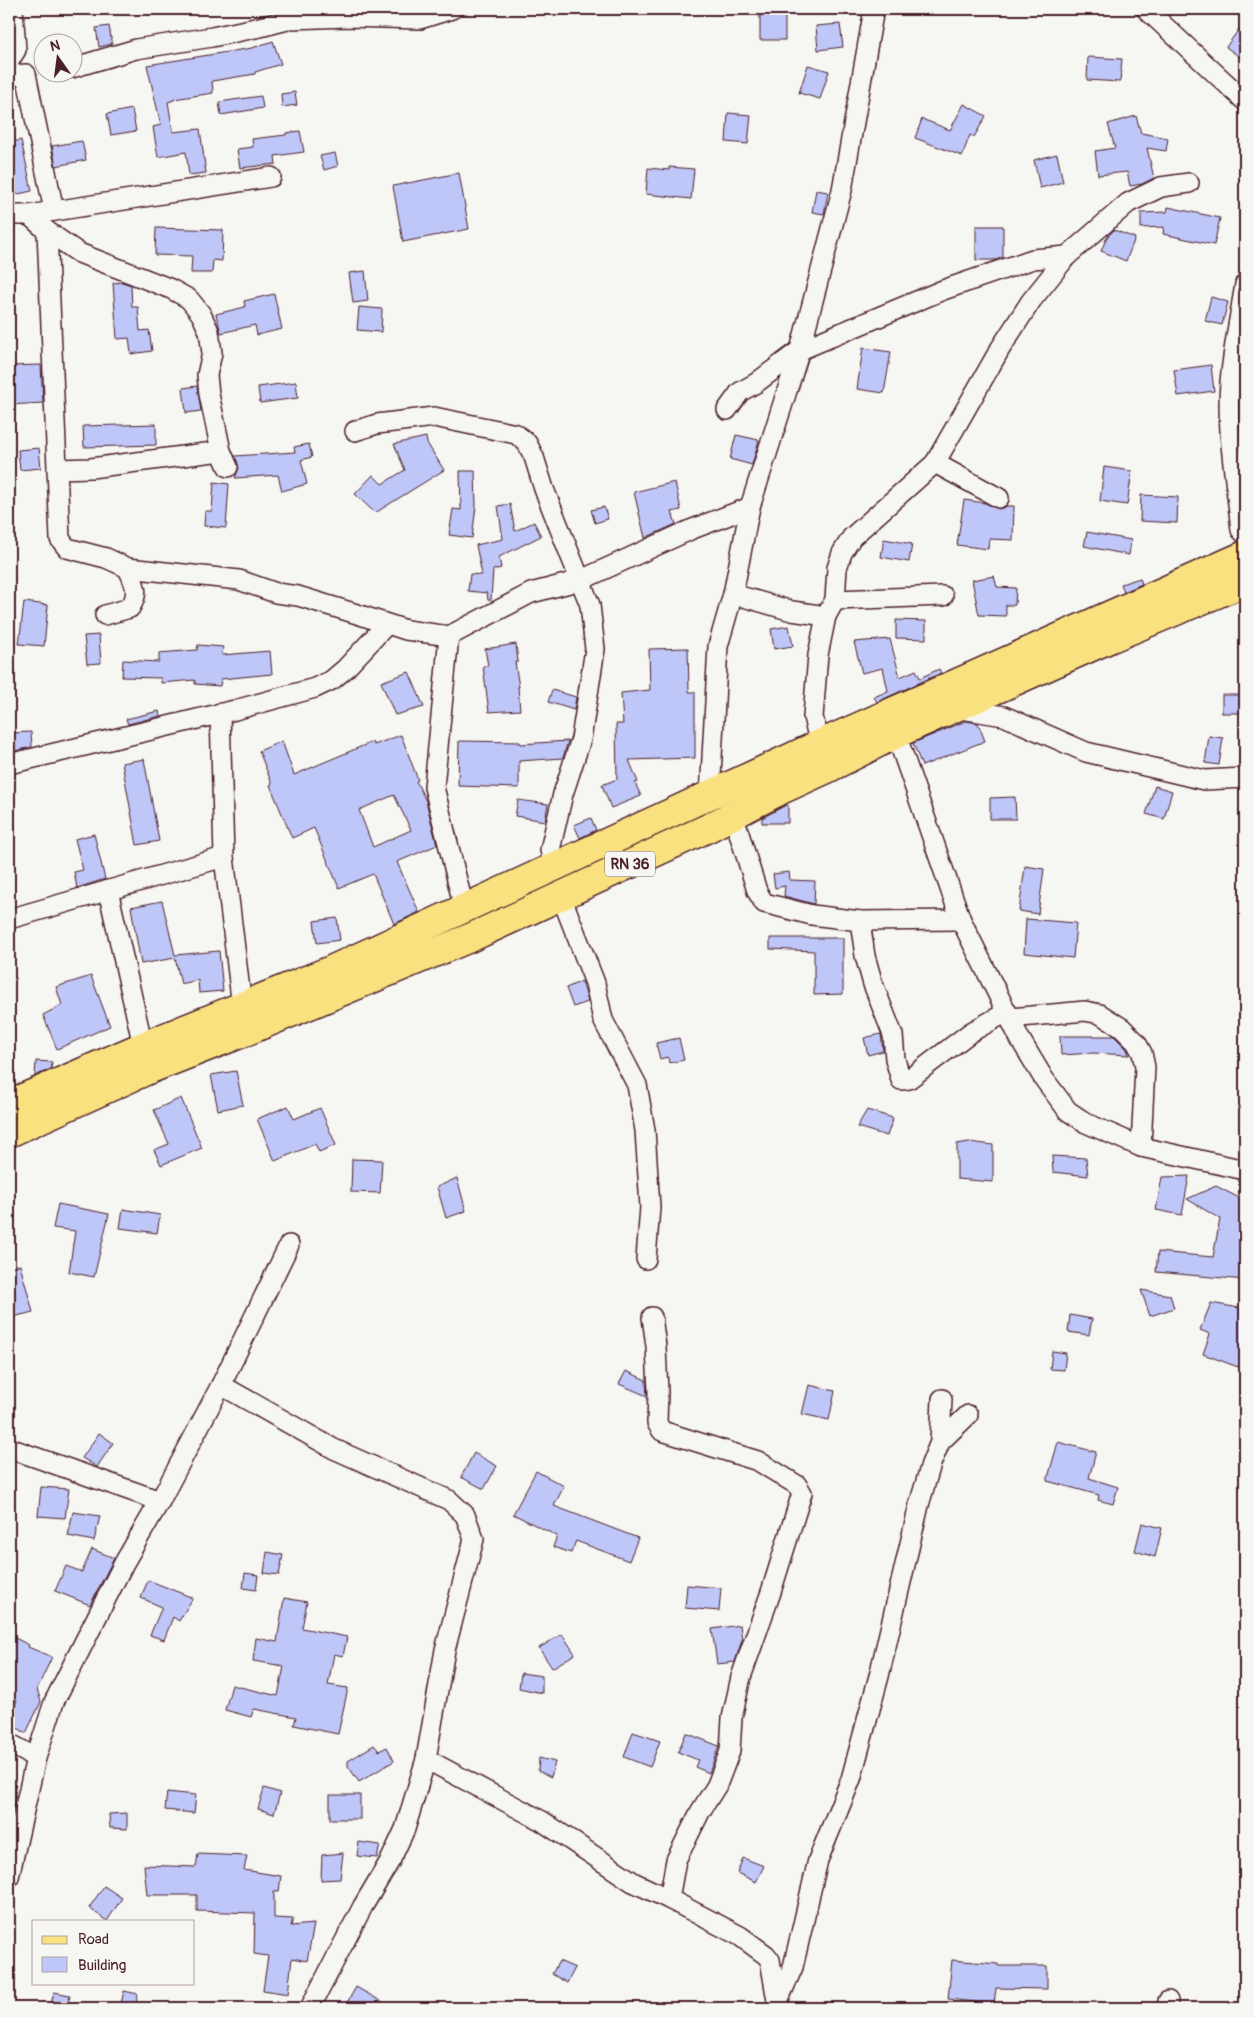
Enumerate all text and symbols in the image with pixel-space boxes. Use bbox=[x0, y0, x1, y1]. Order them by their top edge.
north arrow bbox=[32, 32, 82, 82]
text: N bbox=[48, 36, 62, 55]
road number: RN 36 bbox=[605, 852, 655, 876]
legend bbox=[32, 1920, 195, 1984]
text: Road bbox=[78, 1930, 109, 1949]
text: Building bbox=[78, 1956, 126, 1975]

